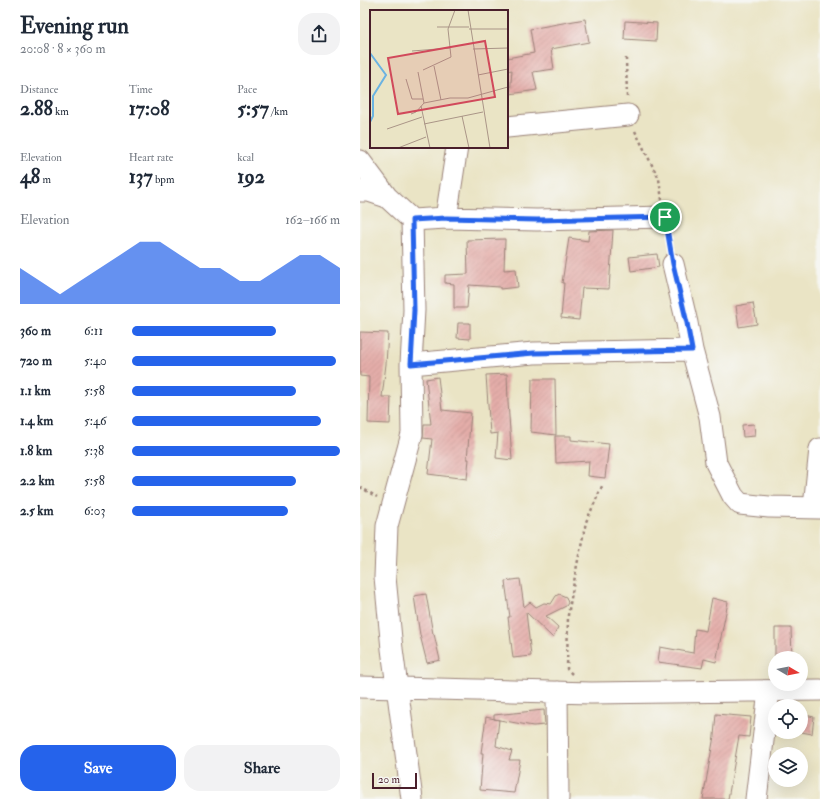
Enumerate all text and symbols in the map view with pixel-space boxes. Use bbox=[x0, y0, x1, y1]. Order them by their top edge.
inset map bbox=[370, 10, 508, 148]
text: Evening run bbox=[20, 12, 129, 40]
button: share bbox=[298, 13, 340, 55]
text: 20:08 · 8 × 360 m bbox=[20, 41, 106, 57]
text: Distance bbox=[20, 83, 58, 96]
text: Time bbox=[129, 83, 153, 96]
text: Pace bbox=[237, 83, 257, 96]
text: 2.88 bbox=[20, 96, 53, 121]
text: 17:08 bbox=[129, 96, 170, 121]
text: 5:57 bbox=[237, 96, 269, 121]
text: km bbox=[53, 105, 69, 118]
text: /km bbox=[269, 105, 288, 118]
text: Elevation bbox=[20, 151, 62, 164]
text: Heart rate bbox=[129, 151, 173, 164]
text: kcal bbox=[237, 151, 254, 164]
text: 48 bbox=[20, 164, 40, 189]
text: 137 bbox=[129, 164, 153, 189]
text: 192 bbox=[237, 164, 265, 189]
text: m bbox=[40, 173, 51, 186]
text: bpm bbox=[153, 173, 174, 186]
pin bbox=[648, 200, 682, 234]
icon: arrive bbox=[654, 206, 676, 228]
text: Elevation bbox=[20, 212, 70, 228]
text: 162–166 m bbox=[285, 212, 340, 228]
text: 360 m bbox=[20, 323, 51, 339]
text: 6:11 bbox=[84, 323, 103, 339]
text: 720 m bbox=[20, 353, 52, 369]
text: 5:40 bbox=[84, 353, 107, 369]
text: 1.1 km bbox=[20, 383, 51, 399]
text: 5:58 bbox=[84, 383, 105, 399]
text: 1.4 km bbox=[20, 413, 53, 429]
text: 5:46 bbox=[84, 413, 107, 429]
text: 1.8 km bbox=[20, 443, 52, 459]
text: 5:38 bbox=[84, 443, 104, 459]
text: 2.2 km bbox=[20, 473, 55, 489]
text: 5:58 bbox=[84, 473, 105, 489]
text: 2.5 km bbox=[20, 503, 54, 519]
text: 6:03 bbox=[84, 503, 105, 519]
north arrow bbox=[768, 651, 808, 691]
map controls bbox=[768, 651, 808, 787]
button: locate bbox=[768, 699, 808, 739]
button: Save bbox=[20, 745, 176, 791]
button: Share bbox=[184, 745, 340, 791]
button: layers bbox=[768, 747, 808, 787]
scale bar bbox=[372, 771, 417, 790]
text: 20 m bbox=[378, 773, 400, 786]

